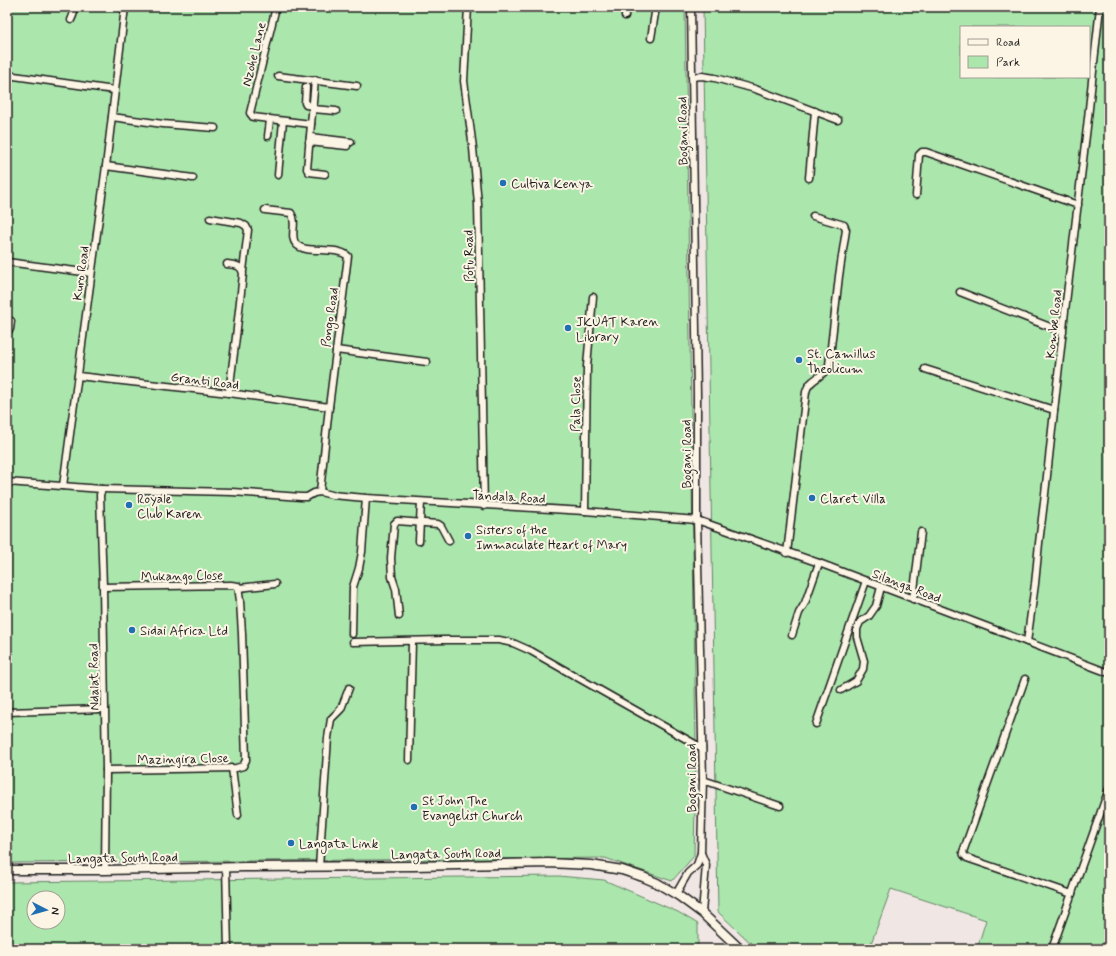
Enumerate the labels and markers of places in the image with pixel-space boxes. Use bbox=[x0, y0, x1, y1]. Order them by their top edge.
place label: Cultiva Kenya bbox=[511, 176, 593, 193]
marker: Cultiva Kenya bbox=[498, 178, 508, 188]
place label: JKUAT Karen Library bbox=[576, 314, 659, 346]
marker: JKUAT Karen Library bbox=[563, 323, 573, 333]
place label: St. Camillus Theolicum bbox=[807, 346, 876, 378]
marker: St. Camillus Theolicum bbox=[794, 355, 804, 365]
place label: Royale Club Karen bbox=[137, 491, 202, 523]
place label: Claret Villa bbox=[820, 491, 886, 508]
marker: Claret Villa bbox=[807, 493, 817, 503]
marker: Royale Club Karen bbox=[124, 500, 134, 510]
place label: Sisters of the Immaculate Heart of Mary bbox=[476, 522, 627, 554]
marker: Sisters of the Immaculate Heart of Mary bbox=[463, 531, 473, 541]
place label: Sidai Africa Ltd bbox=[140, 623, 228, 640]
marker: Sidai Africa Ltd bbox=[127, 625, 137, 635]
place label: St John The Evangelist Church bbox=[422, 793, 523, 826]
marker: St John The Evangelist Church bbox=[409, 802, 419, 812]
place label: Langata Link bbox=[299, 836, 379, 854]
marker: Langata Link bbox=[286, 838, 296, 848]

